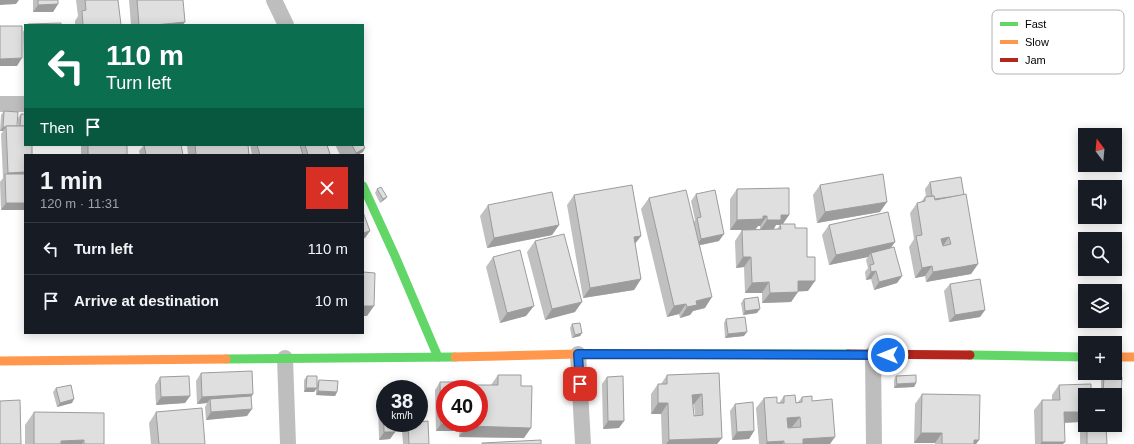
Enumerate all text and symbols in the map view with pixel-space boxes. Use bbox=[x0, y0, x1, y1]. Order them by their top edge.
legend bbox=[992, 10, 1124, 74]
text: Fast bbox=[1025, 18, 1046, 30]
text: Slow bbox=[1025, 36, 1049, 48]
icon: left bbox=[40, 40, 92, 92]
text: 110 m bbox=[106, 40, 184, 71]
text: Jam bbox=[1025, 54, 1046, 66]
text: Turn left bbox=[106, 73, 171, 93]
icon: arrive bbox=[82, 116, 104, 138]
text: Then bbox=[40, 119, 74, 136]
north arrow bbox=[1078, 128, 1122, 172]
map controls bbox=[1078, 128, 1122, 432]
text: 1 min bbox=[40, 167, 103, 194]
button: close bbox=[306, 167, 348, 209]
button: sound bbox=[1078, 180, 1122, 224]
text: 120 m · 11:31 bbox=[40, 196, 119, 211]
button: search bbox=[1078, 232, 1122, 276]
icon: left bbox=[40, 238, 62, 260]
text: Turn left bbox=[74, 240, 133, 257]
text: 110 m bbox=[307, 240, 348, 257]
button: layers bbox=[1078, 284, 1122, 328]
icon: arrive bbox=[40, 290, 62, 312]
text: Arrive at destination bbox=[74, 292, 219, 309]
text: 10 m bbox=[315, 292, 348, 309]
position arrow bbox=[867, 334, 909, 376]
button: + bbox=[1078, 336, 1122, 380]
pin bbox=[563, 367, 597, 401]
icon: arrive bbox=[569, 373, 591, 395]
speed limit sign: 40 bbox=[436, 380, 488, 432]
button: − bbox=[1078, 388, 1122, 432]
text: 38 bbox=[391, 390, 413, 412]
text: km/h bbox=[391, 410, 413, 421]

